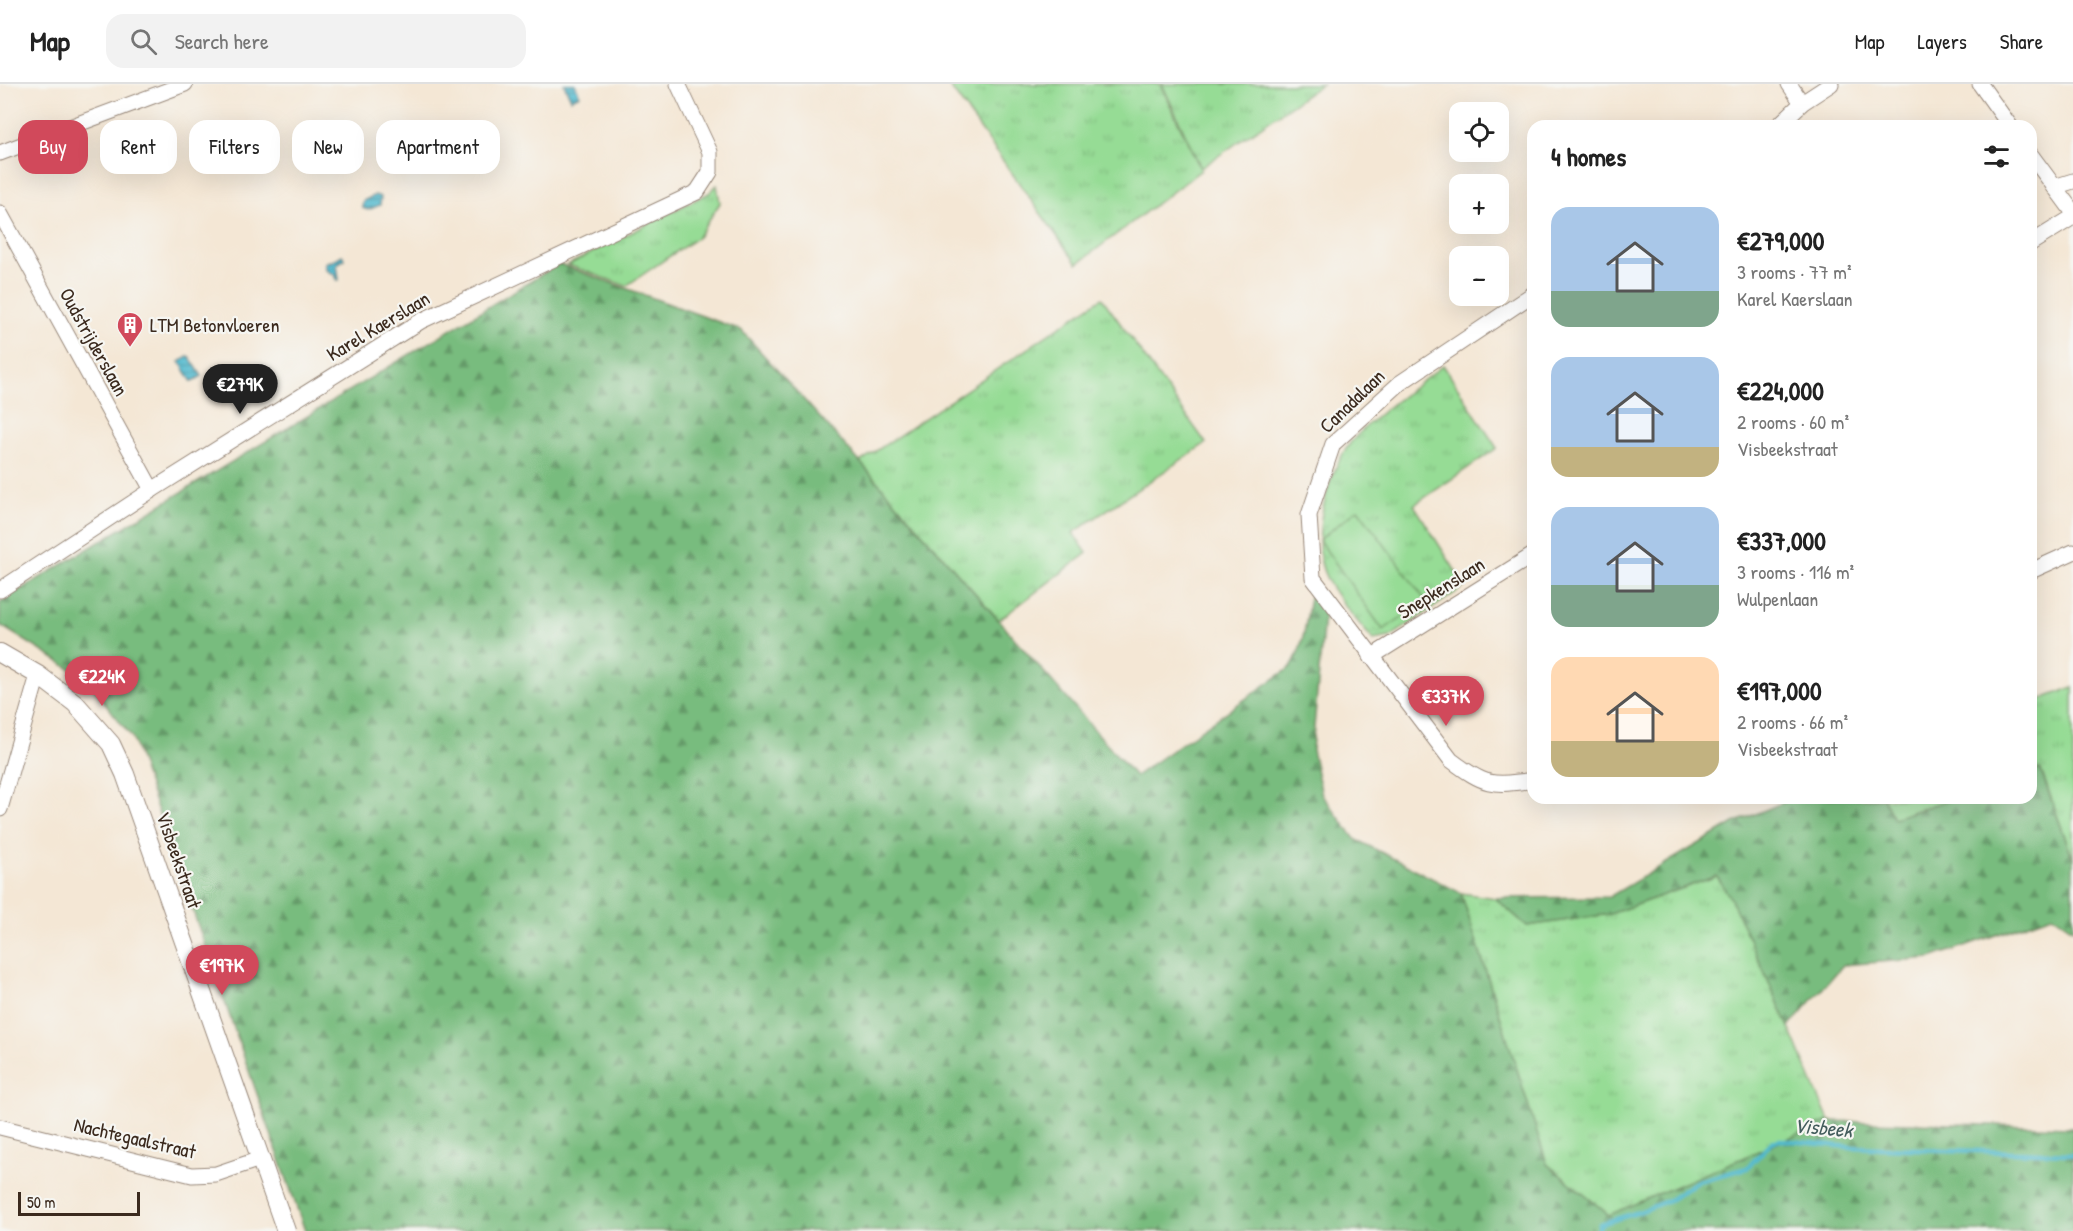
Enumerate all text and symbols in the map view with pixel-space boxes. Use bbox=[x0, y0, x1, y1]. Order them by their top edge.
search box bbox=[106, 14, 526, 68]
text: Map bbox=[30, 22, 70, 60]
icon: search bbox=[127, 25, 160, 58]
text: Search here bbox=[175, 26, 269, 56]
text: Map bbox=[1855, 27, 1884, 56]
text: Layers bbox=[1917, 27, 1967, 56]
text: Share bbox=[2000, 27, 2043, 56]
map controls bbox=[1449, 102, 1509, 306]
button: locate bbox=[1449, 102, 1509, 162]
chip: Buy bbox=[18, 120, 88, 174]
chip: Rent bbox=[100, 120, 177, 174]
chip: Filters bbox=[189, 120, 280, 174]
chip: New bbox=[292, 120, 364, 174]
chip: Apartment bbox=[376, 120, 500, 174]
text: 4 homes bbox=[1551, 139, 1626, 174]
icon: filters bbox=[1980, 140, 2013, 173]
button: + bbox=[1449, 174, 1509, 234]
text: €279,000 bbox=[1737, 223, 1824, 258]
icon: home bbox=[1599, 231, 1671, 303]
button: − bbox=[1449, 246, 1509, 306]
text: 3 rooms · 77 m² bbox=[1737, 258, 1851, 285]
street label: Oudstrijderslaan bbox=[54, 283, 135, 401]
street label: Karel Kaerslaan bbox=[321, 284, 434, 367]
text: Karel Kaerslaan bbox=[1737, 285, 1853, 312]
building icon: LTM Betonvloeren bbox=[115, 310, 145, 348]
place label: LTM Betonvloeren bbox=[150, 311, 279, 338]
street label: Canadalaan bbox=[1313, 363, 1390, 439]
pin: €279K bbox=[198, 364, 282, 415]
text: €279K bbox=[217, 370, 263, 397]
text: €224,000 bbox=[1737, 373, 1824, 408]
icon: home bbox=[1599, 381, 1671, 453]
text: 2 rooms · 60 m² bbox=[1737, 408, 1849, 435]
text: Visbeekstraat bbox=[1737, 435, 1838, 462]
text: €337,000 bbox=[1737, 523, 1826, 558]
icon: home bbox=[1599, 531, 1671, 603]
street label: Snepkenslaan bbox=[1392, 550, 1489, 625]
text: 3 rooms · 116 m² bbox=[1737, 558, 1854, 585]
text: Wulpenlaan bbox=[1737, 585, 1818, 612]
pin: €224K bbox=[60, 656, 144, 707]
text: €224K bbox=[79, 662, 125, 689]
text: €197,000 bbox=[1737, 673, 1822, 708]
pin: €337K bbox=[1404, 676, 1488, 727]
icon: home bbox=[1599, 681, 1671, 753]
text: €337K bbox=[1422, 682, 1470, 709]
text: 2 rooms · 66 m² bbox=[1737, 708, 1848, 735]
text: Visbeekstraat bbox=[1737, 735, 1838, 762]
street label: Visbeekstraat bbox=[150, 808, 209, 913]
pin: €197K bbox=[180, 945, 264, 996]
text: €197K bbox=[200, 951, 244, 978]
street label: Nachtegaalstraat bbox=[72, 1110, 200, 1165]
water label: Visbeek bbox=[1793, 1110, 1856, 1145]
scale bar bbox=[18, 1189, 140, 1216]
text: 50 m bbox=[27, 1191, 56, 1213]

